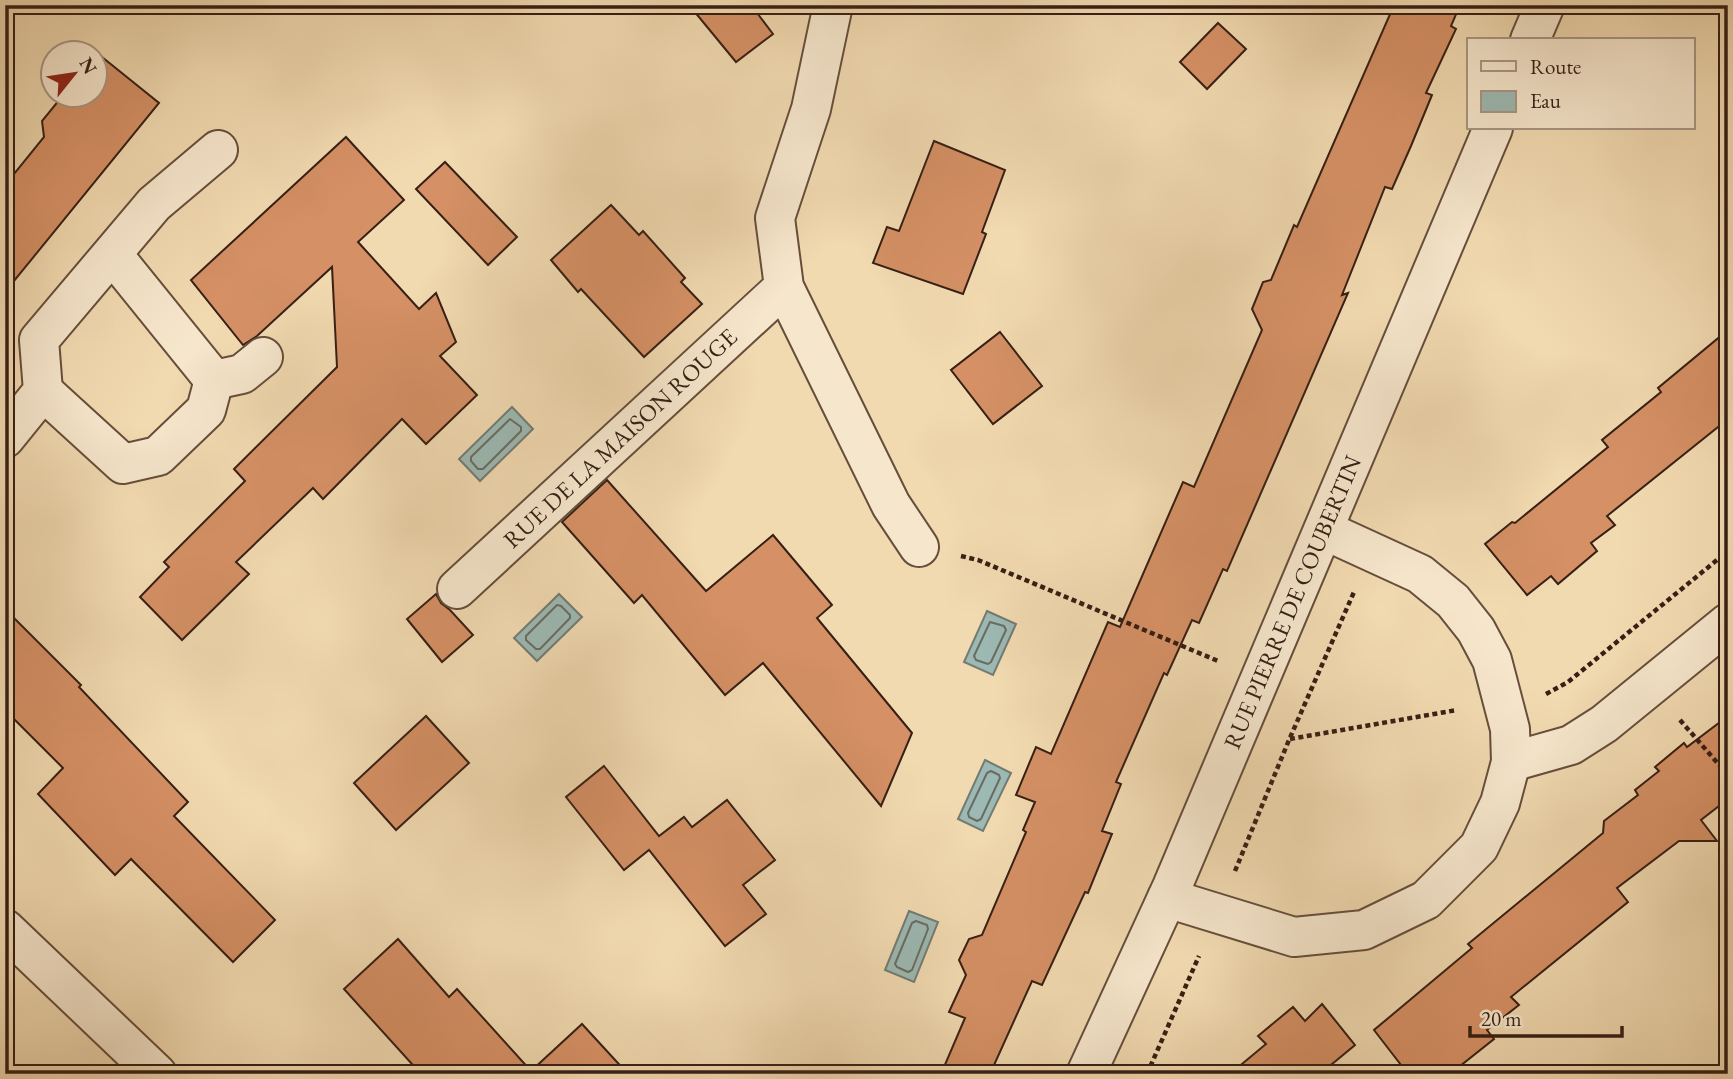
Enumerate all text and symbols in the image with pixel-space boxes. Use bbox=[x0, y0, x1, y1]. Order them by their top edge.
north arrow bbox=[38, 38, 108, 108]
legend bbox=[1467, 38, 1694, 130]
text: N bbox=[74, 53, 103, 79]
text: Route bbox=[1530, 53, 1581, 80]
text: Eau bbox=[1530, 87, 1561, 114]
street label: RUE DE LA MAISON ROUGE bbox=[496, 321, 744, 555]
street label: RUE PIERRE DE COUBERTIN bbox=[1216, 451, 1368, 753]
scale bar bbox=[1470, 995, 1623, 1039]
text: 20 m bbox=[1481, 1005, 1522, 1032]

